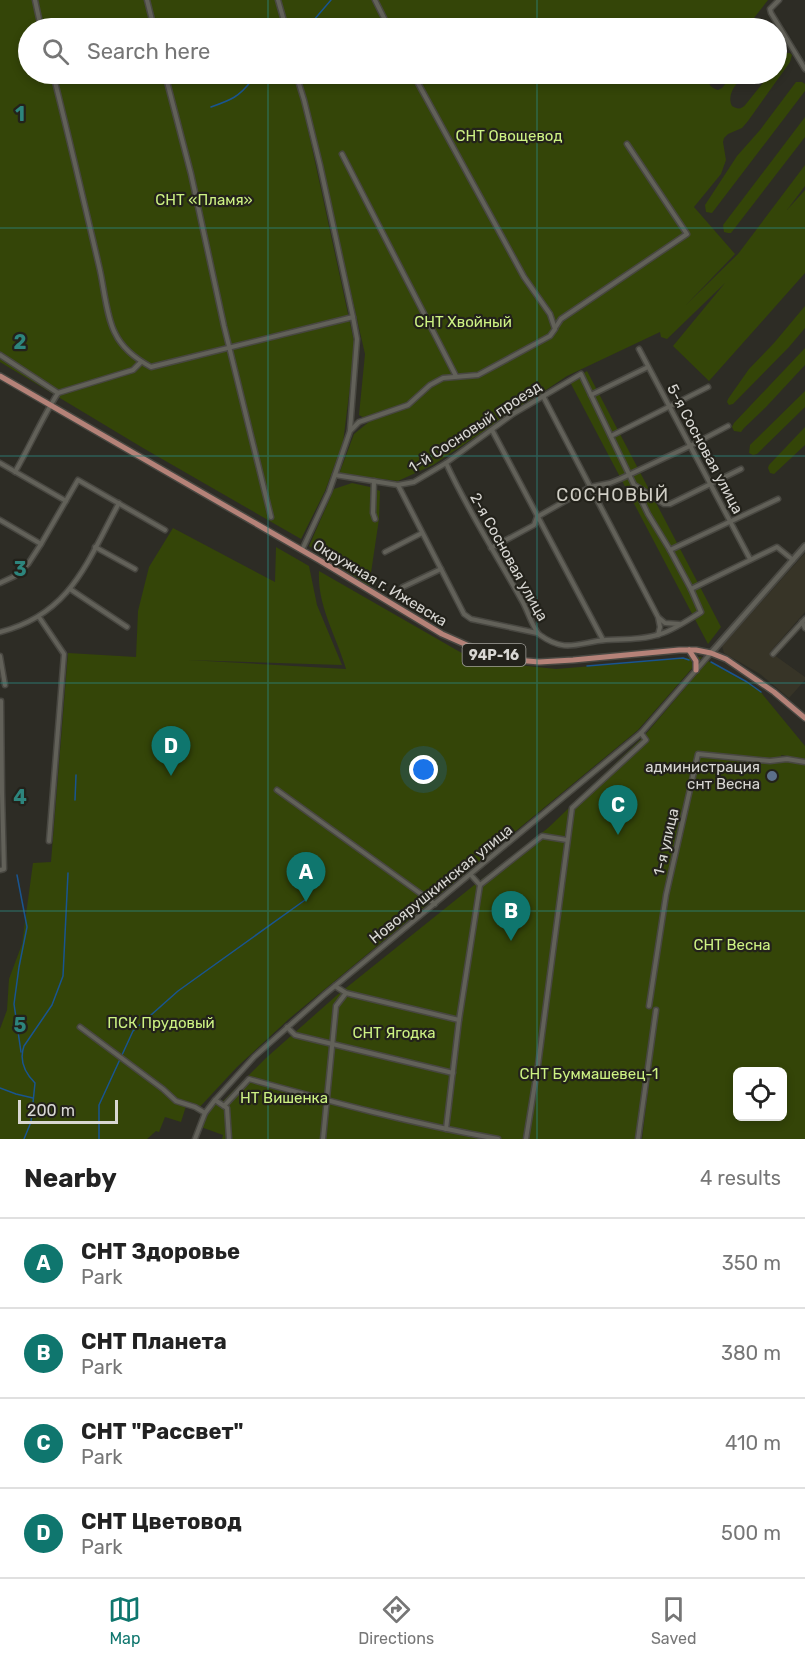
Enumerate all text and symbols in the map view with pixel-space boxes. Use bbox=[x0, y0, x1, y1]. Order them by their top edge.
search box bbox=[18, 18, 787, 84]
icon: search bbox=[39, 35, 72, 68]
text: Search here bbox=[87, 38, 210, 65]
text: 1 bbox=[15, 102, 25, 126]
park label: СНТ Овощевод bbox=[456, 127, 562, 145]
park label: СНТ «Пламя» bbox=[155, 191, 253, 209]
park label: СНТ Хвойный bbox=[414, 313, 512, 331]
text: 2 bbox=[14, 330, 27, 354]
street label: 1-й Сосновый проезд bbox=[405, 377, 545, 477]
street label: 5-я Сосновая улица bbox=[663, 381, 747, 517]
district label: СОСНОВЫЙ bbox=[556, 484, 670, 506]
street label: 2-я Сосновая улица bbox=[466, 490, 552, 624]
street label: Окружная г. Ижевска bbox=[310, 536, 450, 630]
text: 3 bbox=[13, 557, 27, 581]
road number: 94Р-16 bbox=[462, 644, 526, 666]
pin: D bbox=[152, 726, 190, 776]
your location bbox=[409, 755, 438, 784]
place label: администрация снт Весна bbox=[645, 758, 760, 793]
marker: администрация снт Весна bbox=[765, 769, 779, 783]
text: 4 bbox=[13, 785, 27, 809]
pin: C bbox=[598, 786, 638, 835]
street label: 1-я улица bbox=[650, 807, 682, 877]
street label: Новоярушкинская улица bbox=[366, 821, 516, 947]
pin: A bbox=[286, 852, 326, 902]
pin: B bbox=[492, 892, 530, 941]
park label: СНТ Весна bbox=[693, 936, 771, 954]
text: 5 bbox=[14, 1013, 27, 1037]
park label: ПСК Прудовый bbox=[107, 1014, 215, 1032]
park label: СНТ Ягодка bbox=[352, 1024, 436, 1042]
park label: СНТ Буммашевец-1 bbox=[520, 1065, 658, 1083]
map controls bbox=[733, 1067, 787, 1121]
button: locate bbox=[733, 1067, 787, 1121]
park label: НТ Вишенка bbox=[240, 1089, 328, 1107]
scale bar bbox=[18, 1097, 118, 1124]
text: 200 m bbox=[27, 1101, 75, 1120]
text: Nearby bbox=[24, 1163, 117, 1194]
text: 4 results bbox=[700, 1166, 781, 1190]
text: СНТ Здоровье bbox=[81, 1238, 240, 1265]
text: A bbox=[36, 1251, 51, 1275]
text: 350 m bbox=[722, 1251, 781, 1275]
text: Park bbox=[81, 1265, 123, 1289]
text: СНТ Планета bbox=[81, 1328, 227, 1355]
text: B bbox=[36, 1341, 51, 1365]
text: 380 m bbox=[721, 1341, 781, 1365]
text: Park bbox=[81, 1355, 123, 1379]
text: СНТ "Рассвет" bbox=[81, 1418, 244, 1445]
text: C bbox=[36, 1431, 51, 1455]
text: 410 m bbox=[725, 1431, 781, 1455]
text: Park bbox=[81, 1445, 123, 1469]
text: СНТ Цветовод bbox=[81, 1508, 242, 1535]
text: D bbox=[36, 1521, 51, 1545]
text: 500 m bbox=[721, 1521, 781, 1545]
text: Park bbox=[81, 1535, 123, 1559]
tab: Map bbox=[108, 1593, 141, 1648]
tab: Directions bbox=[358, 1593, 434, 1648]
tab: Saved bbox=[651, 1593, 697, 1648]

